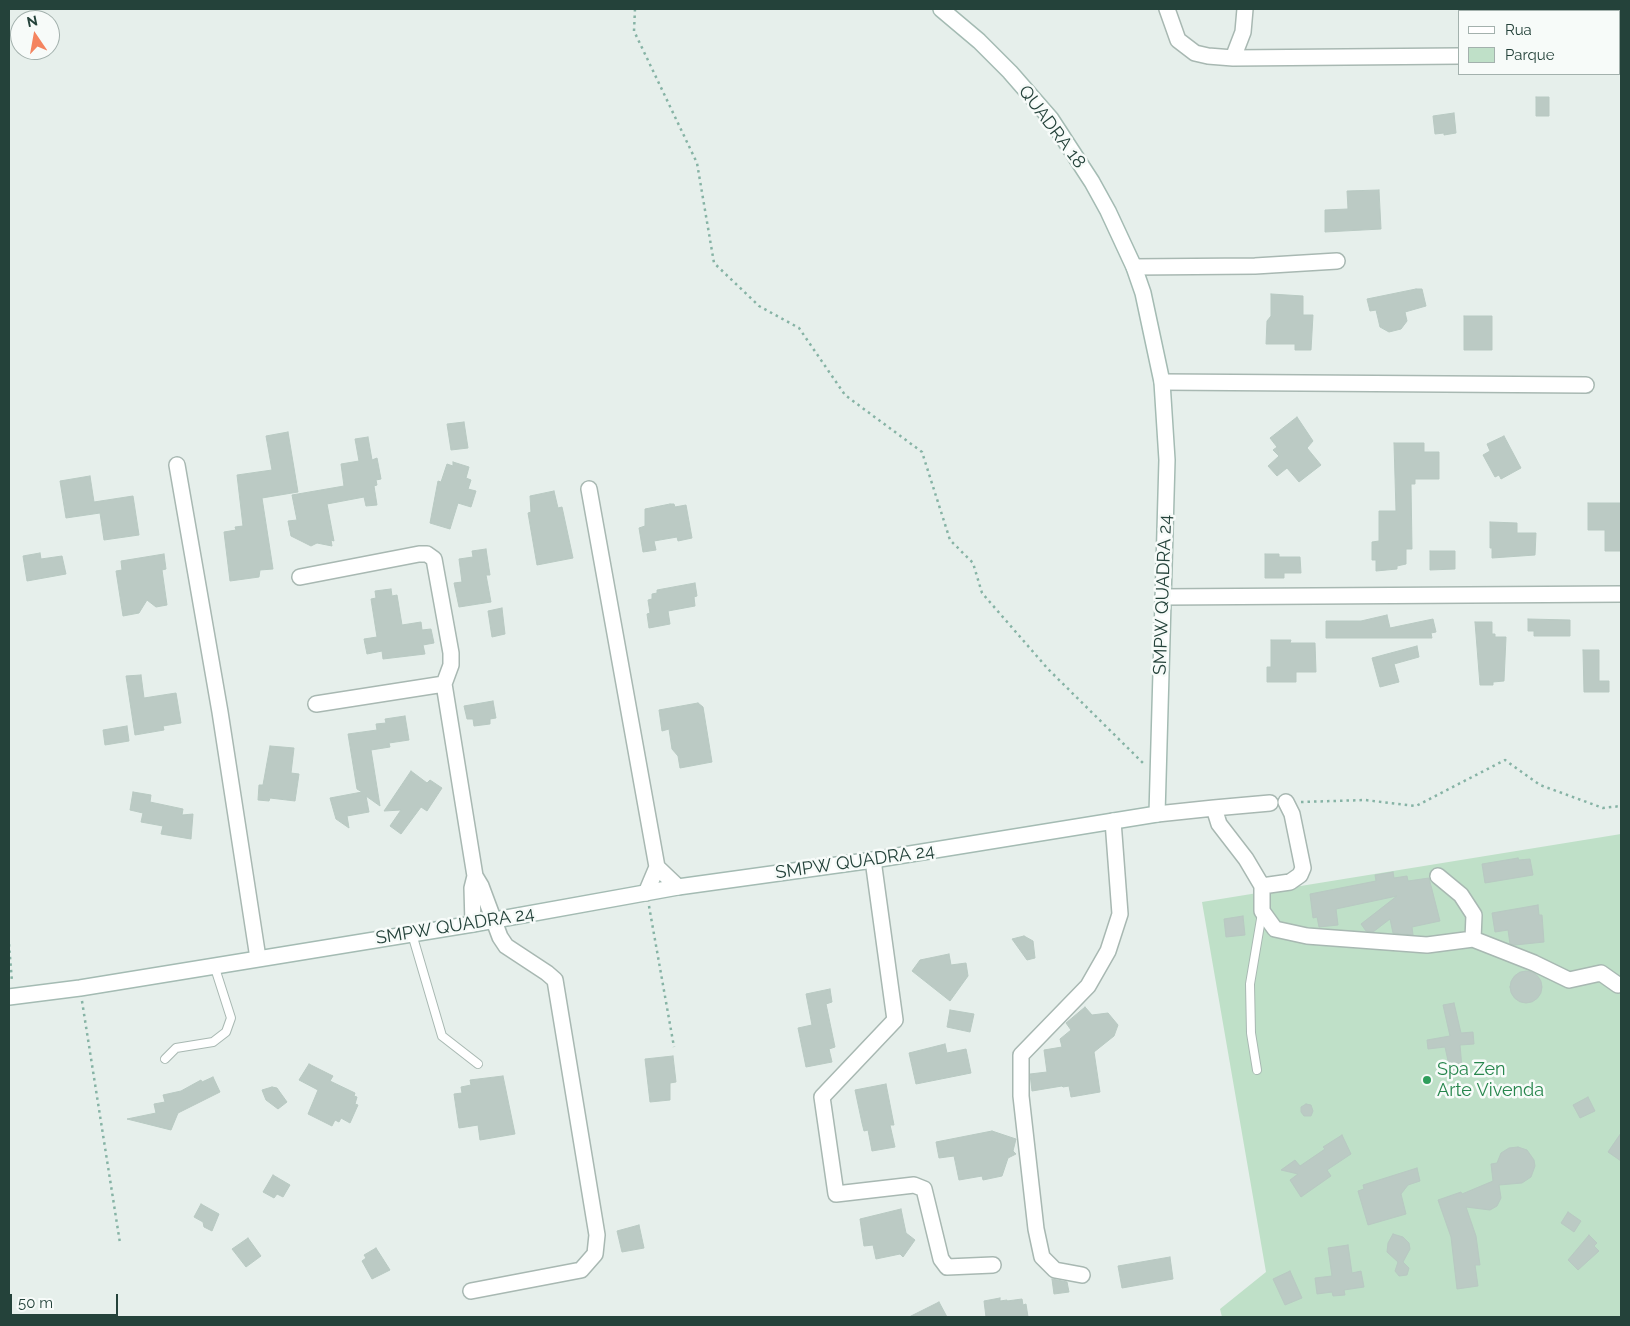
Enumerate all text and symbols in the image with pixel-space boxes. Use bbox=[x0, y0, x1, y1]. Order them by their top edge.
north arrow bbox=[10, 10, 60, 60]
legend bbox=[1458, 10, 1620, 75]
text: N bbox=[25, 12, 39, 30]
text: Rua bbox=[1505, 21, 1532, 39]
text: Parque bbox=[1505, 46, 1554, 64]
street label: QUADRA 18 bbox=[1014, 81, 1090, 173]
street label: SMPW QUADRA 24 bbox=[1149, 514, 1177, 676]
street label: SMPW QUADRA 24 bbox=[774, 840, 936, 884]
street label: SMPW QUADRA 24 bbox=[374, 903, 536, 949]
place label: Spa Zen Arte Vivenda bbox=[1437, 1059, 1544, 1102]
marker: Spa Zen Arte Vivenda bbox=[1421, 1074, 1433, 1086]
scale bar bbox=[12, 1284, 120, 1316]
text: 50 m bbox=[18, 1294, 53, 1312]

